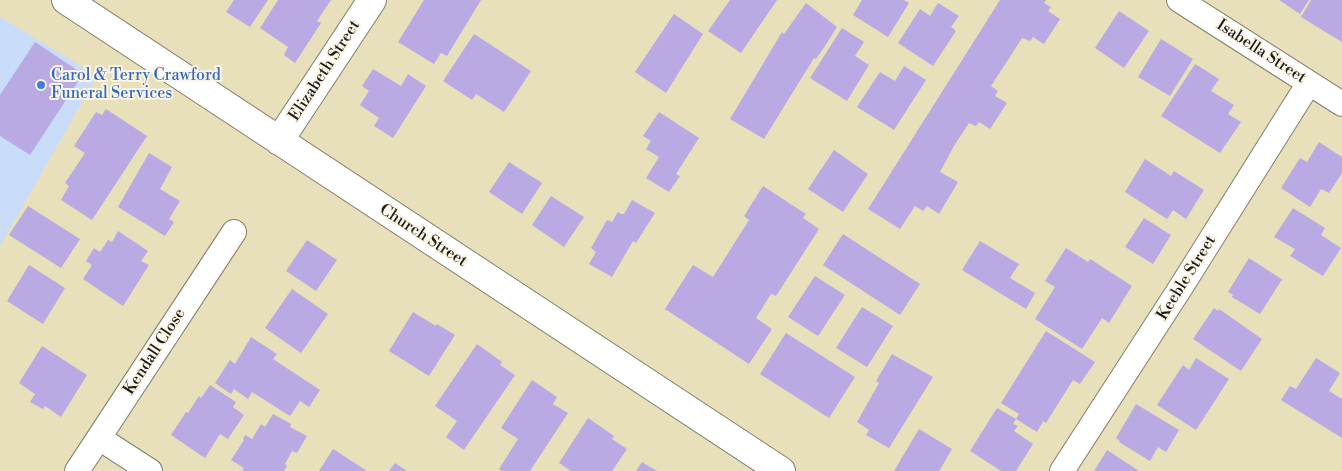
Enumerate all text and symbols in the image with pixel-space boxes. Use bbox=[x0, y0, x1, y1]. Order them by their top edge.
street label: Isabella Street bbox=[1213, 16, 1309, 88]
street label: Elizabeth Street bbox=[285, 17, 365, 125]
place label: Carol & Terry Crawford Funeral Services bbox=[51, 66, 221, 104]
marker: Carol & Terry Crawford Funeral Services bbox=[35, 79, 47, 91]
street label: Church Street bbox=[376, 201, 470, 271]
street label: Keeble Street bbox=[1153, 232, 1221, 324]
street label: Kendall Close bbox=[120, 305, 190, 399]

